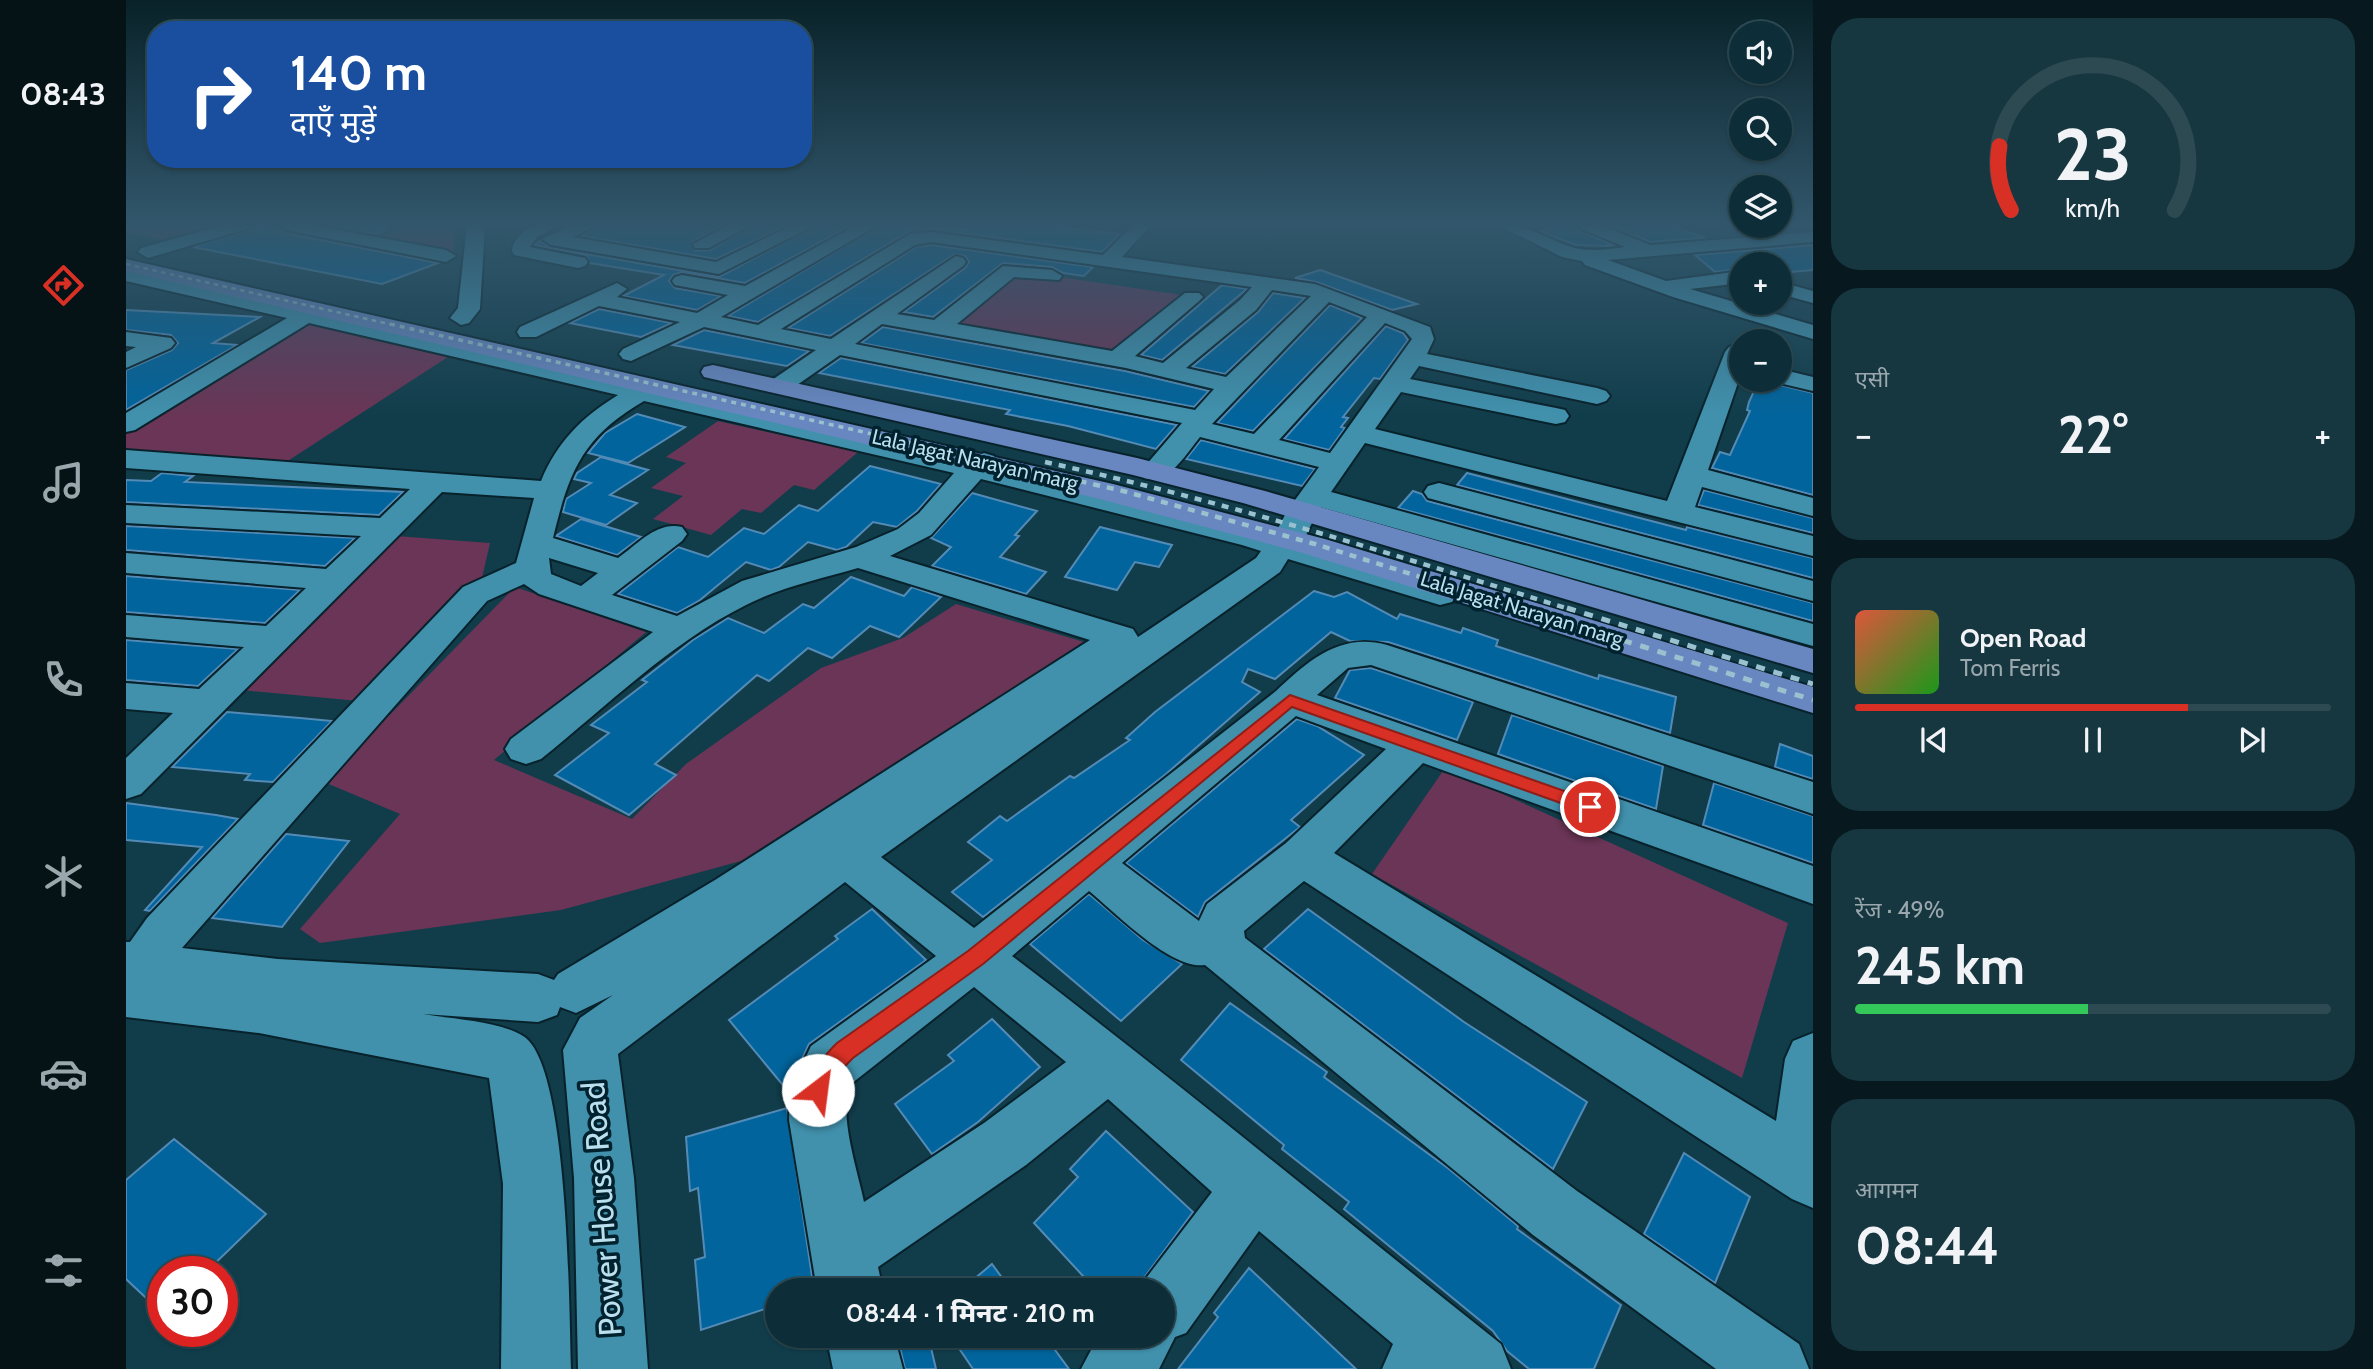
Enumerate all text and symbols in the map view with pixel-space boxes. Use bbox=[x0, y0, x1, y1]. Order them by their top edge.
map controls bbox=[1729, 21, 1792, 392]
button: sound bbox=[1729, 21, 1792, 84]
text: 140 m bbox=[290, 43, 427, 102]
icon: right bbox=[175, 49, 266, 140]
text: 08:43 bbox=[20, 74, 106, 113]
button: search bbox=[1729, 98, 1792, 161]
text: दाएँ मुड़ें bbox=[290, 103, 376, 142]
text: 23 bbox=[2054, 110, 2132, 198]
button: layers bbox=[1729, 175, 1792, 238]
text: km/h bbox=[2066, 193, 2120, 223]
button: + bbox=[1729, 252, 1792, 315]
icon: directions bbox=[39, 261, 88, 310]
button: − bbox=[1729, 329, 1792, 392]
text: एसी bbox=[1855, 365, 1889, 393]
text: 22° bbox=[2058, 403, 2128, 466]
text: − bbox=[1855, 411, 1872, 458]
text: + bbox=[2314, 411, 2331, 458]
street label: Lala Jagat Narayan marg bbox=[869, 424, 1081, 496]
icon: music bbox=[39, 458, 88, 507]
street label: Lala Jagat Narayan marg bbox=[1418, 566, 1627, 651]
text: Open Road bbox=[1960, 622, 2086, 654]
text: Tom Ferris bbox=[1960, 654, 2060, 682]
icon: phone bbox=[39, 655, 88, 704]
icon: previous bbox=[1915, 721, 1953, 759]
icon: pause bbox=[2074, 721, 2112, 759]
icon: next bbox=[2233, 721, 2271, 759]
pin bbox=[1560, 777, 1620, 837]
icon: arrive bbox=[1571, 788, 1609, 826]
icon: climate bbox=[39, 852, 88, 901]
text: रेंज · 49% bbox=[1855, 896, 1944, 924]
text: 245 km bbox=[1855, 934, 2025, 997]
icon: car bbox=[39, 1049, 88, 1098]
position arrow bbox=[781, 1053, 855, 1127]
street label: Power House Road bbox=[573, 1081, 630, 1337]
text: आगमन bbox=[1855, 1176, 1918, 1204]
text: 08:44 bbox=[1855, 1214, 1999, 1277]
icon: filters bbox=[39, 1246, 88, 1295]
speed limit sign: 30 bbox=[147, 1256, 238, 1347]
text: 08:44 · 1 मिनट · 210 m bbox=[845, 1297, 1095, 1329]

